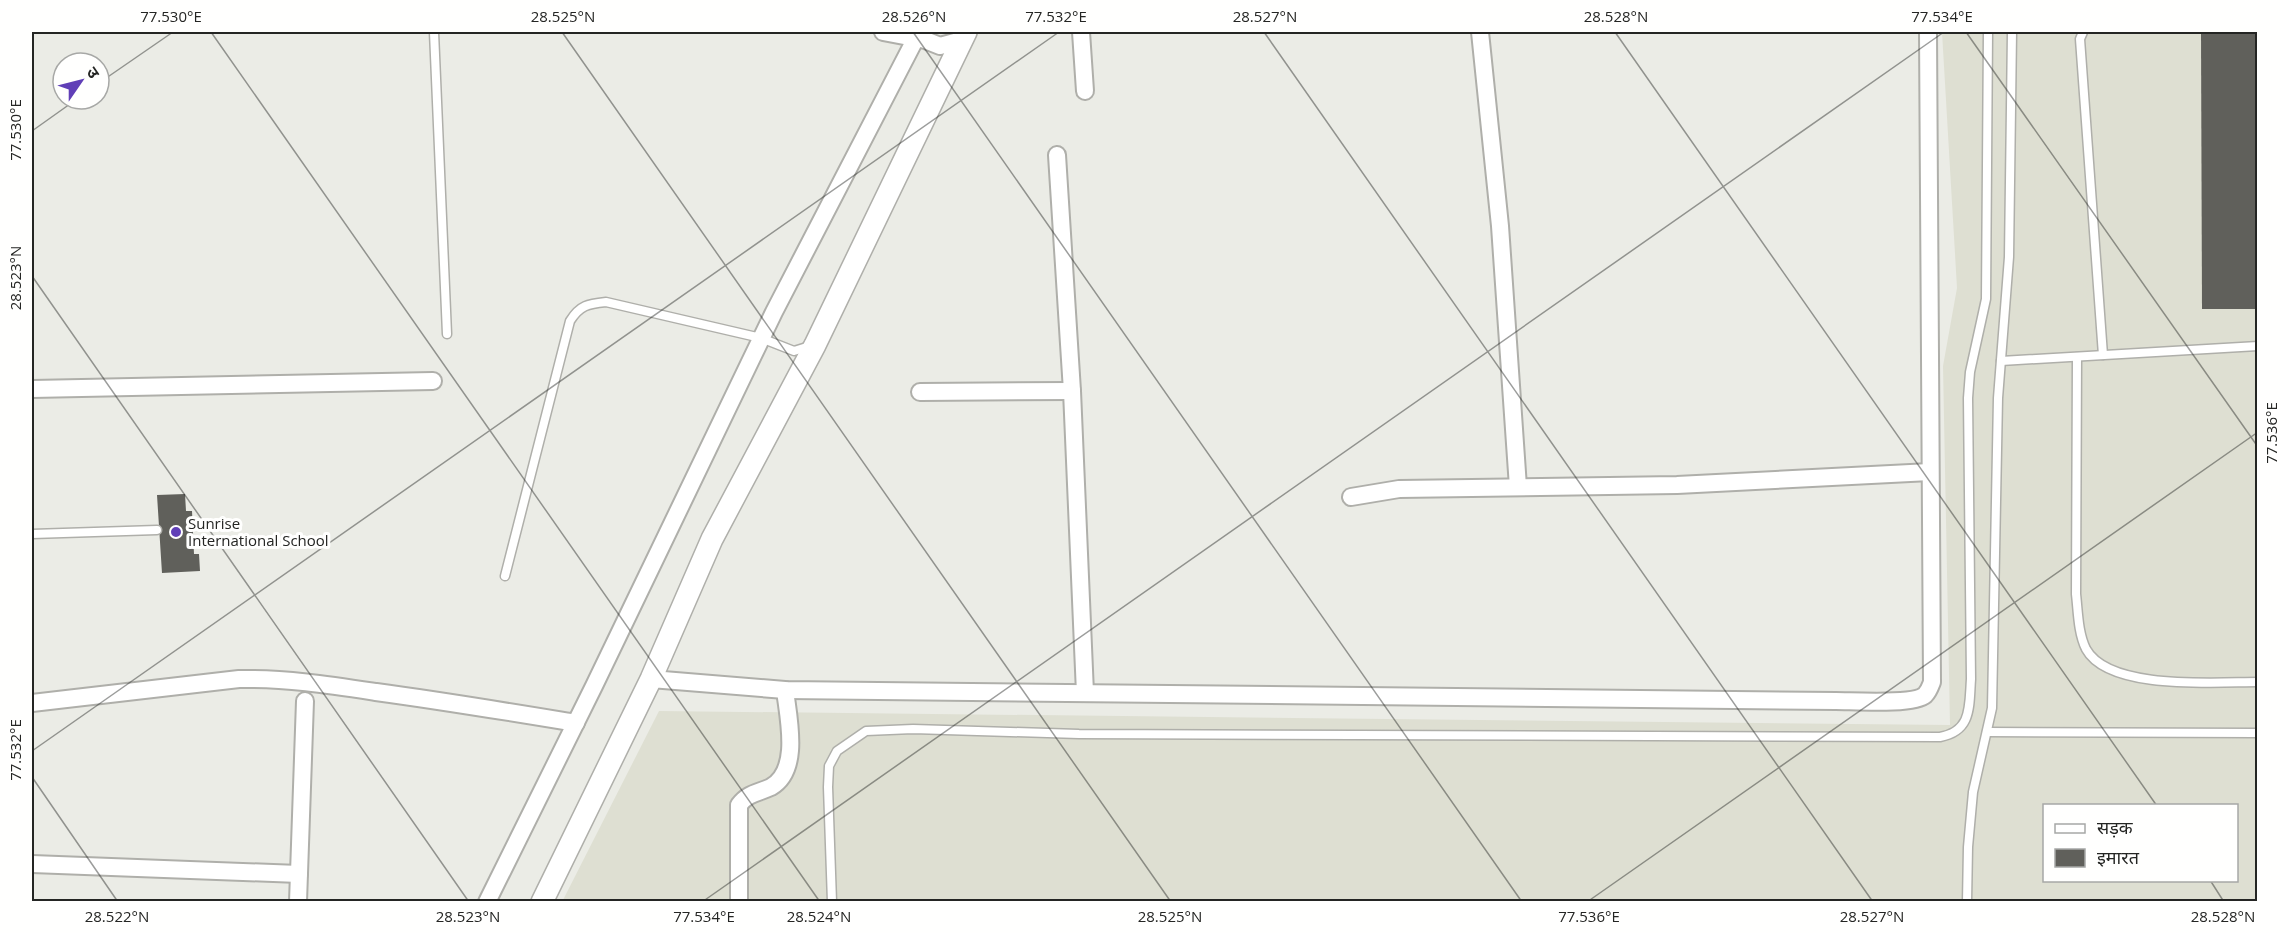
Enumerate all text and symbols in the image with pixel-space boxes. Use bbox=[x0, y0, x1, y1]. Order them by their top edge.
text: 77.530°E bbox=[140, 6, 202, 26]
text: 28.525°N bbox=[531, 6, 595, 26]
text: 28.526°N bbox=[882, 6, 946, 26]
text: 77.532°E bbox=[1025, 6, 1087, 26]
text: 28.527°N bbox=[1233, 6, 1297, 26]
text: 28.528°N bbox=[1584, 6, 1648, 26]
text: 77.534°E bbox=[1911, 6, 1973, 26]
north arrow bbox=[51, 51, 111, 111]
text: उ bbox=[82, 62, 105, 83]
text: 77.530°E bbox=[5, 99, 25, 161]
text: 28.523°N bbox=[5, 246, 25, 310]
text: 77.536°E bbox=[2261, 402, 2281, 464]
place label: Sunrise International School bbox=[188, 513, 329, 550]
marker: Sunrise International School bbox=[169, 525, 183, 539]
text: 77.532°E bbox=[5, 719, 25, 781]
legend bbox=[2043, 804, 2238, 882]
text: सड़क bbox=[2097, 815, 2134, 839]
text: इमारत bbox=[2097, 845, 2140, 869]
text: 28.522°N bbox=[85, 906, 149, 926]
text: 28.523°N bbox=[436, 906, 500, 926]
text: 77.534°E bbox=[673, 906, 735, 926]
text: 28.524°N bbox=[787, 906, 851, 926]
text: 28.525°N bbox=[1138, 906, 1202, 926]
text: 77.536°E bbox=[1558, 906, 1620, 926]
text: 28.527°N bbox=[1840, 906, 1904, 926]
text: 28.528°N bbox=[2191, 906, 2255, 926]

